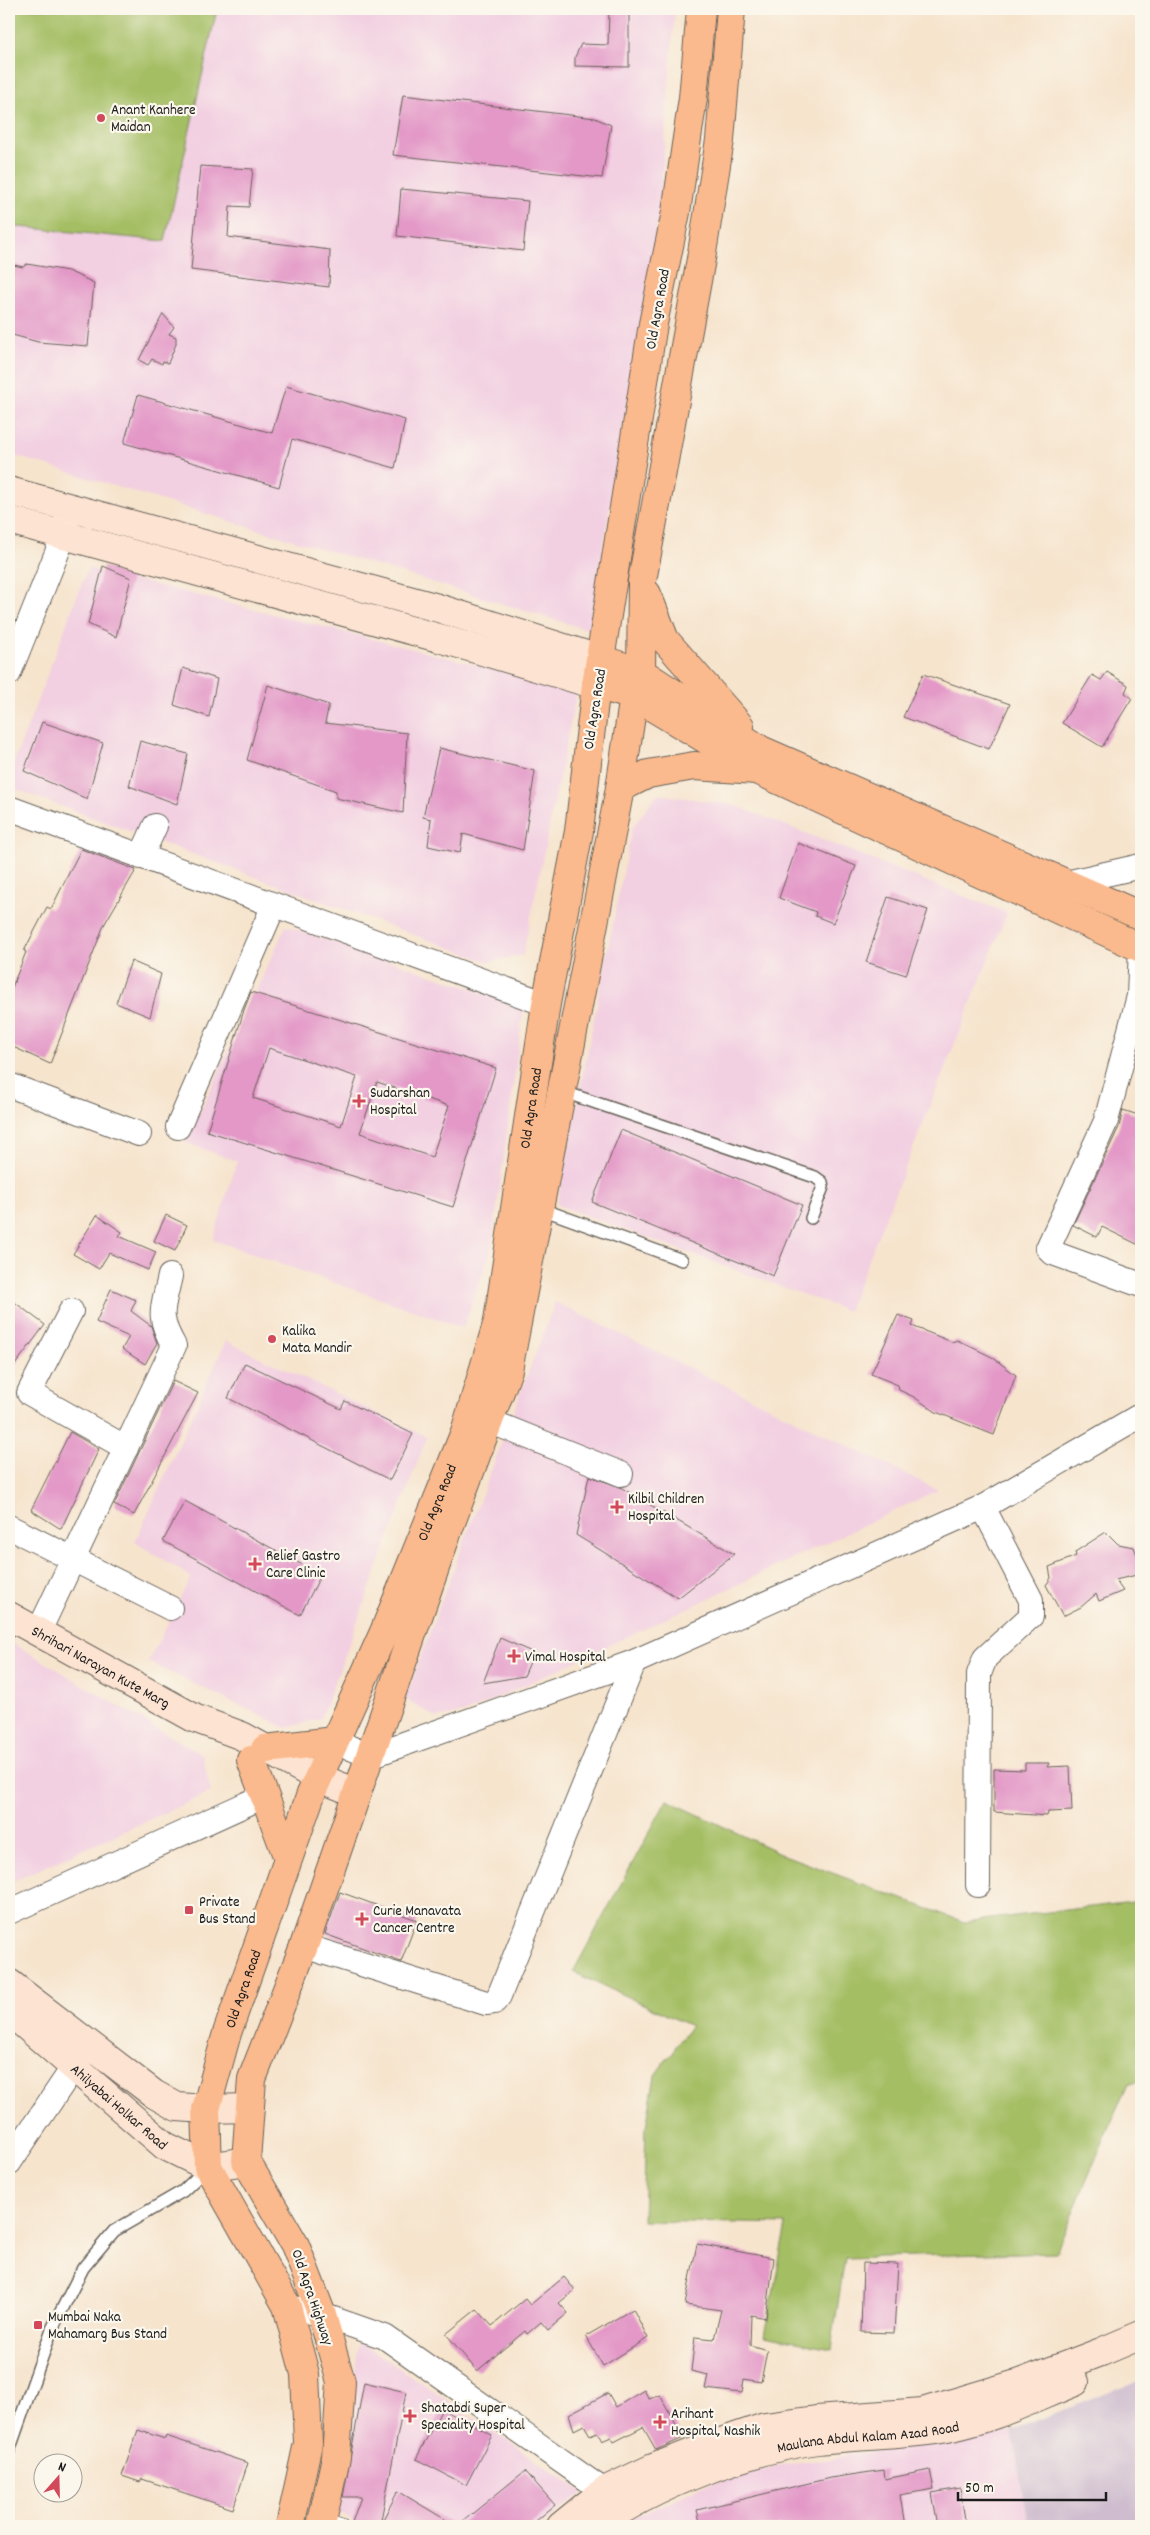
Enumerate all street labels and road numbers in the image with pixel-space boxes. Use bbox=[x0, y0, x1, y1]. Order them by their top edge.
street label: Old Agra Road bbox=[641, 267, 677, 351]
street label: Old Agra Road bbox=[579, 667, 613, 751]
street label: Old Agra Road bbox=[515, 1066, 549, 1150]
street label: Old Agra Road bbox=[413, 1461, 464, 1545]
street label: Shrihari Narayan Kute Marg bbox=[27, 1621, 173, 1716]
street label: Old Agra Road bbox=[221, 1947, 268, 2032]
street label: Ahilyabai Holkar Road bbox=[65, 2060, 172, 2156]
street label: Old Agra Highway bbox=[284, 2247, 338, 2349]
street label: Maulana Abdul Kalam Azad Road bbox=[775, 2417, 962, 2460]

